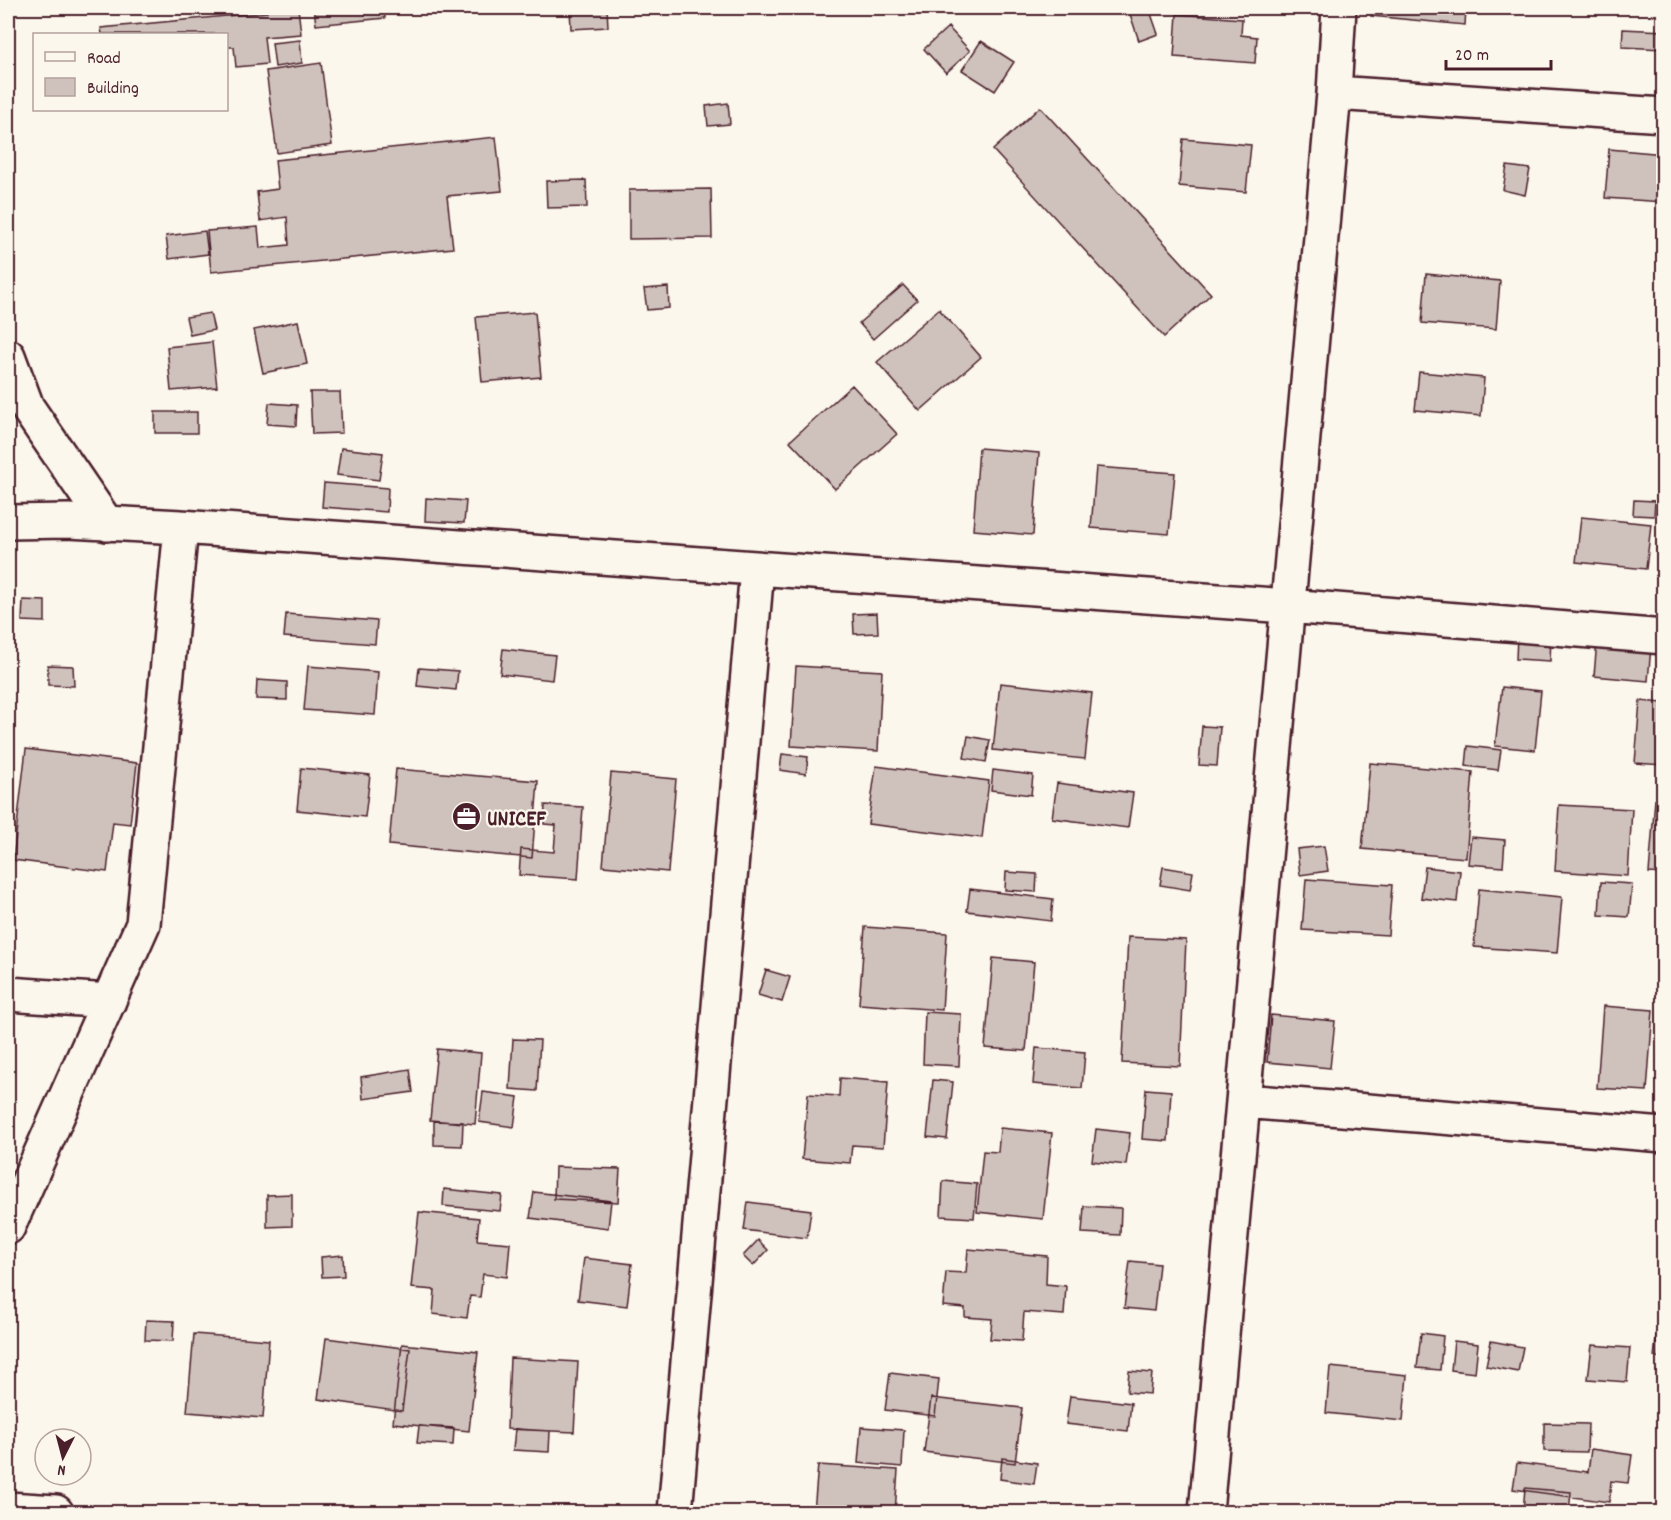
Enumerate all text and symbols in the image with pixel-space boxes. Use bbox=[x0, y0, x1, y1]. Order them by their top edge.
legend bbox=[33, 33, 228, 111]
scale bar bbox=[1446, 33, 1551, 71]
text: 20 m bbox=[1455, 44, 1489, 69]
text: Road bbox=[87, 47, 121, 72]
text: Building bbox=[87, 77, 139, 102]
office icon: UNICEF bbox=[450, 801, 482, 833]
place label: UNICEF bbox=[487, 805, 547, 836]
north arrow bbox=[33, 1427, 93, 1487]
text: N bbox=[56, 1458, 67, 1481]

